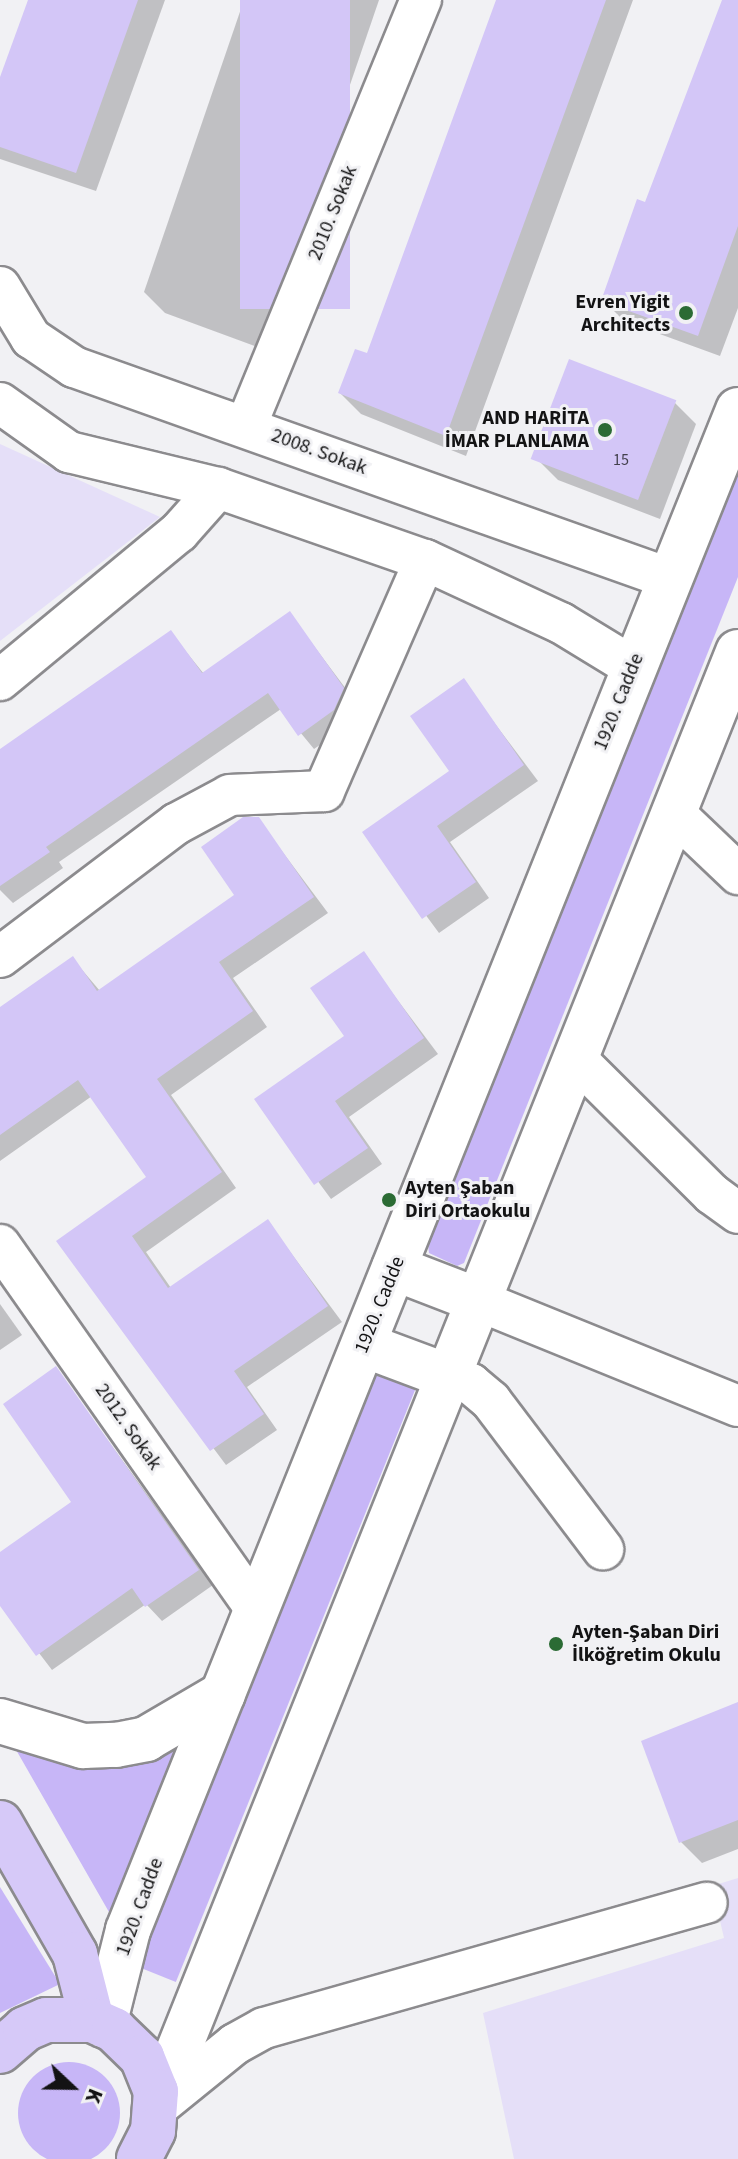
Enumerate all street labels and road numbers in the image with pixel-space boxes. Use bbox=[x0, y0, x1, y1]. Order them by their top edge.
street label: 2010. Sokak bbox=[303, 162, 363, 264]
street label: 2008. Sokak bbox=[268, 424, 370, 480]
street label: 1920. Cadde bbox=[589, 650, 649, 754]
street label: 1920. Cadde bbox=[350, 1253, 410, 1357]
street label: 2012. Sokak bbox=[90, 1379, 166, 1475]
street label: 1920. Cadde bbox=[111, 1855, 169, 1959]

